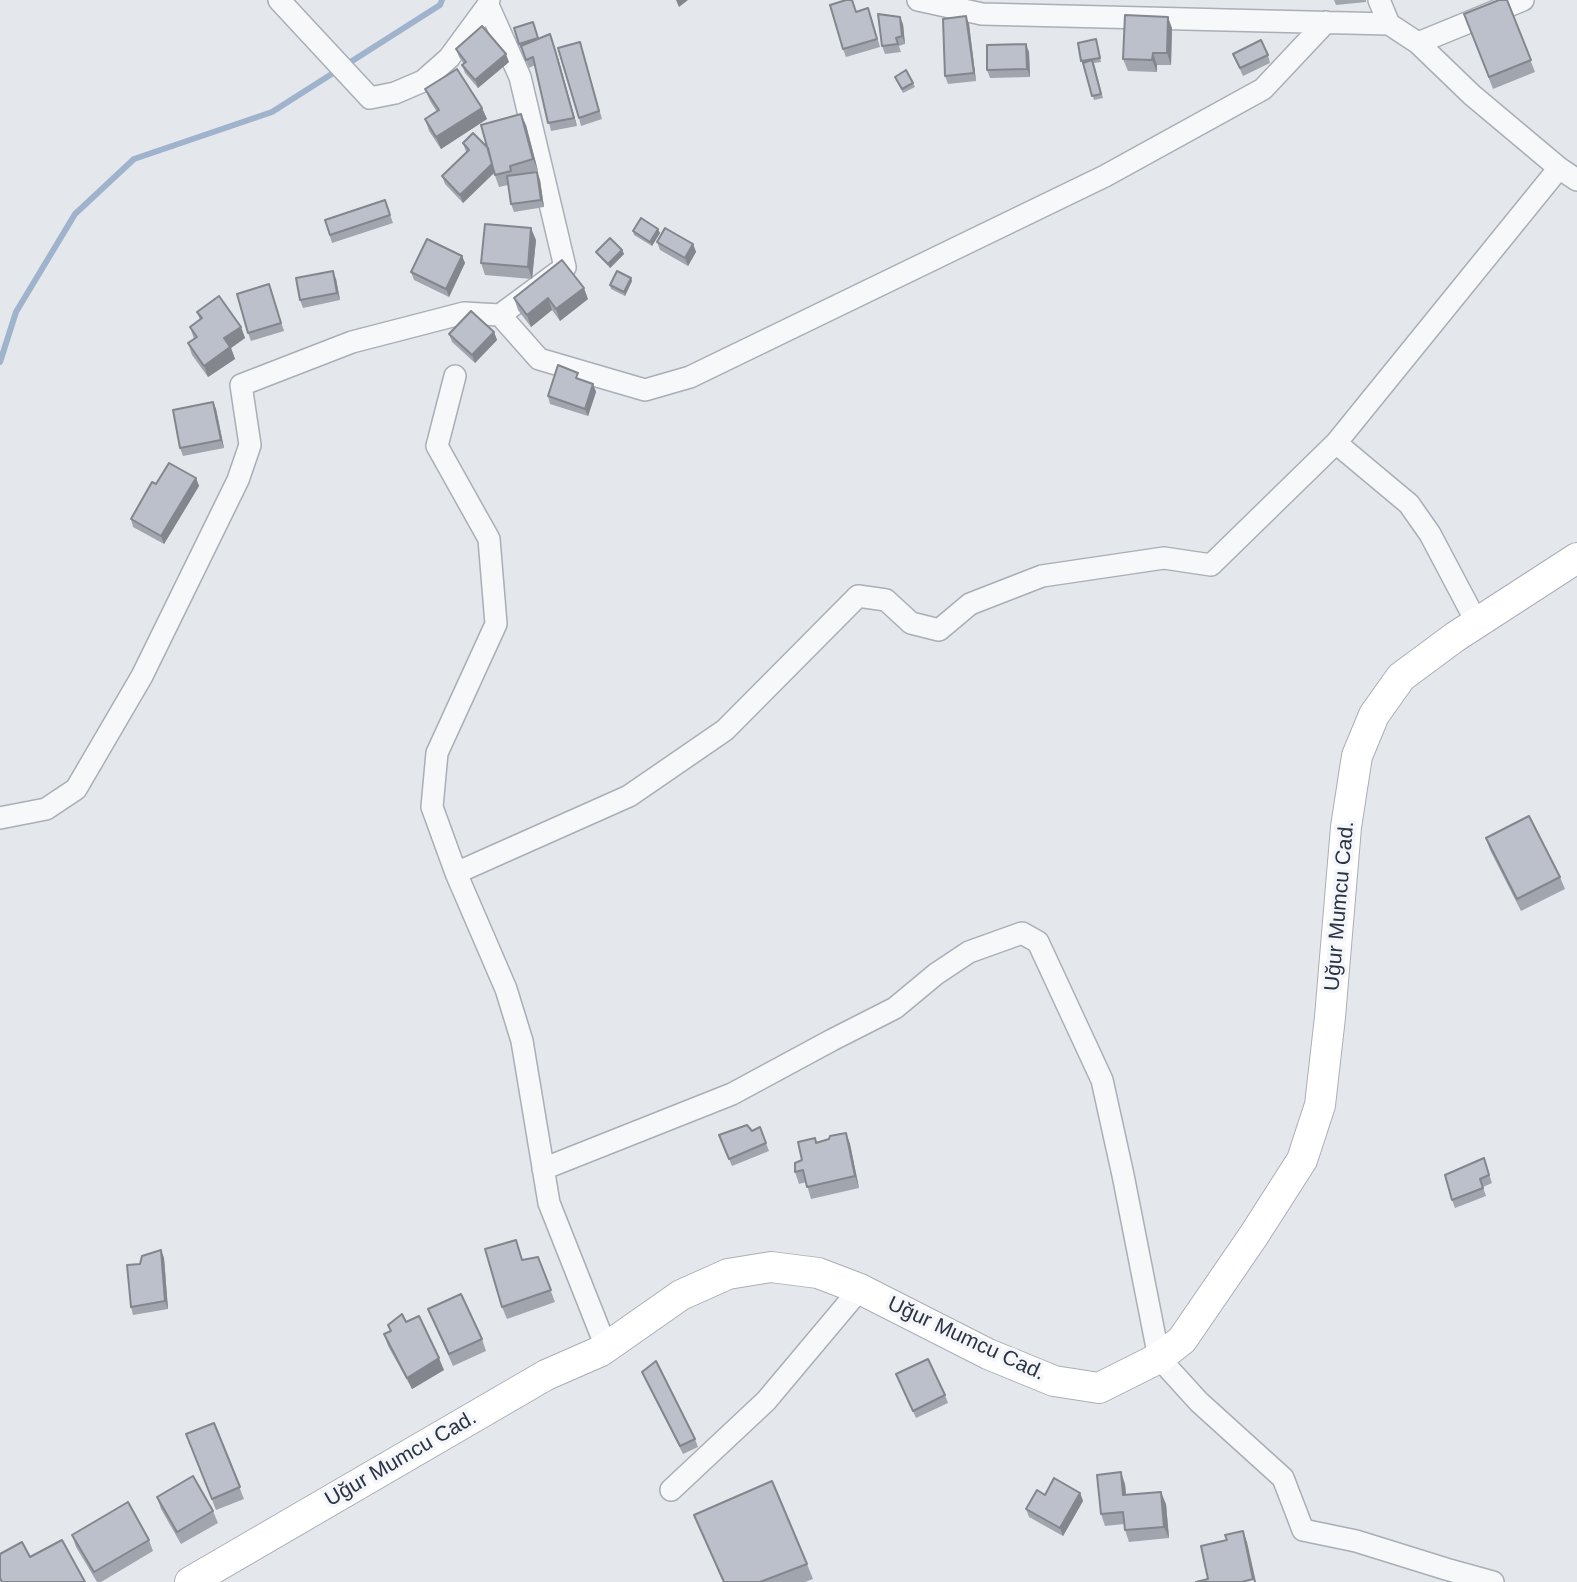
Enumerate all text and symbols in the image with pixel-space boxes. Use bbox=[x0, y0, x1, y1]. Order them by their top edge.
street label: Uğur Mumcu Cad. bbox=[1320, 820, 1360, 992]
street label: Uğur Mumcu Cad. bbox=[883, 1292, 1049, 1386]
street label: Uğur Mumcu Cad. bbox=[321, 1405, 481, 1513]

